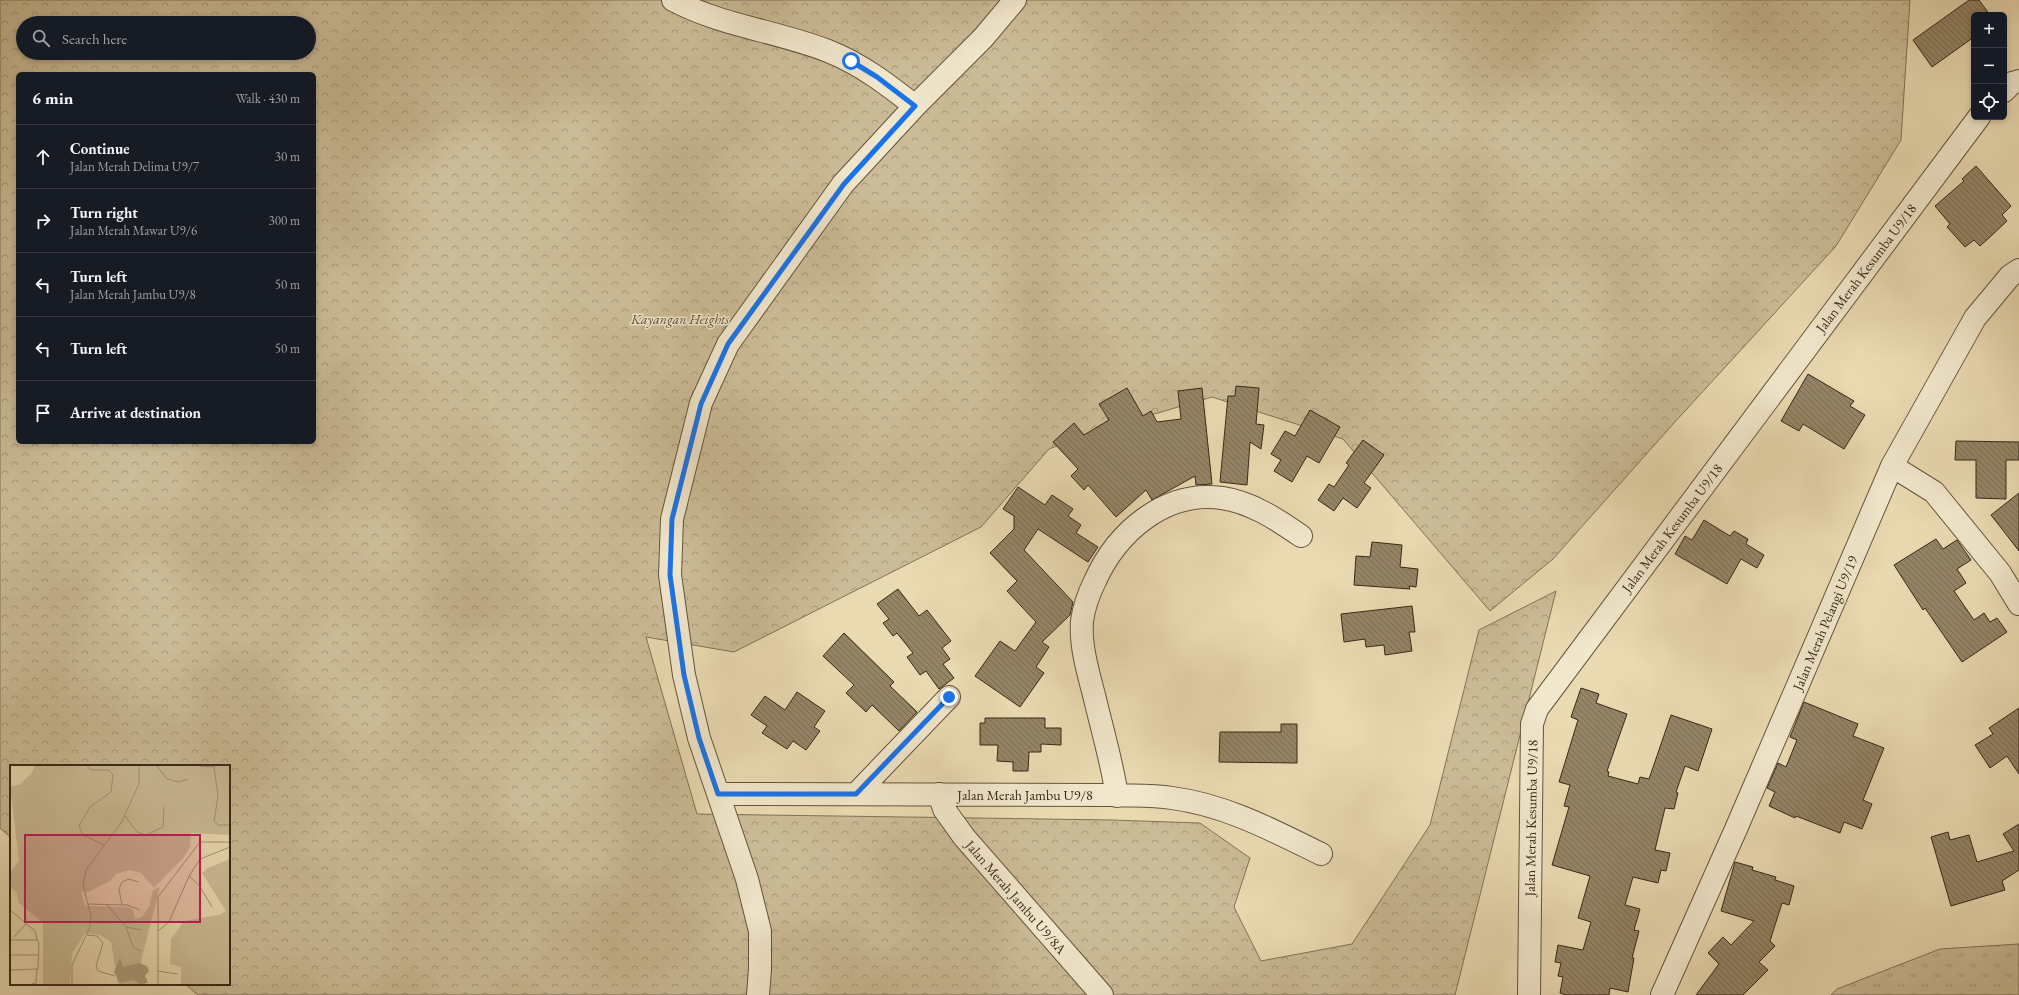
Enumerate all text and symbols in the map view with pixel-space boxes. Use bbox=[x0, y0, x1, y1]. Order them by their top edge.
map controls bbox=[1971, 12, 2007, 120]
button: + bbox=[1971, 12, 2007, 48]
search box bbox=[16, 16, 316, 60]
icon: search bbox=[30, 27, 52, 49]
text: Search here bbox=[62, 29, 127, 48]
button: − bbox=[1971, 48, 2007, 84]
route start bbox=[842, 52, 860, 70]
button: locate bbox=[1971, 84, 2007, 120]
text: 6 min bbox=[32, 87, 73, 109]
text: Walk · 430 m bbox=[236, 90, 300, 107]
text: Continue bbox=[70, 139, 130, 158]
icon: ahead bbox=[32, 146, 54, 168]
text: 30 m bbox=[275, 148, 300, 165]
text: Jalan Merah Delima U9/7 bbox=[70, 158, 199, 175]
street label: Jalan Merah Kesumba U9/18 bbox=[1811, 200, 1921, 337]
text: Turn right bbox=[70, 203, 138, 222]
icon: right bbox=[32, 210, 54, 232]
text: 300 m bbox=[269, 212, 300, 229]
text: Jalan Merah Mawar U9/6 bbox=[70, 222, 197, 239]
text: Turn left bbox=[70, 267, 127, 286]
icon: left bbox=[32, 274, 54, 296]
text: 50 m bbox=[275, 276, 300, 293]
text: Jalan Merah Jambu U9/8 bbox=[70, 286, 196, 303]
park label: Kayangan Heights bbox=[630, 310, 729, 328]
icon: left bbox=[32, 338, 54, 360]
text: Turn left bbox=[70, 339, 127, 358]
text: 50 m bbox=[275, 340, 300, 357]
icon: arrive bbox=[32, 402, 54, 424]
text: Arrive at destination bbox=[70, 403, 201, 422]
street label: Jalan Merah Kesumba U9/18 bbox=[1617, 460, 1727, 597]
street label: Jalan Merah Pelangi U9/19 bbox=[1788, 553, 1862, 694]
route end bbox=[940, 688, 958, 706]
street label: Jalan Merah Kesumba U9/18 bbox=[1521, 739, 1541, 898]
inset map bbox=[10, 765, 230, 985]
street label: Jalan Merah Jambu U9/8 bbox=[956, 786, 1093, 804]
street label: Jalan Merah Jambu U9/8A bbox=[961, 836, 1071, 958]

